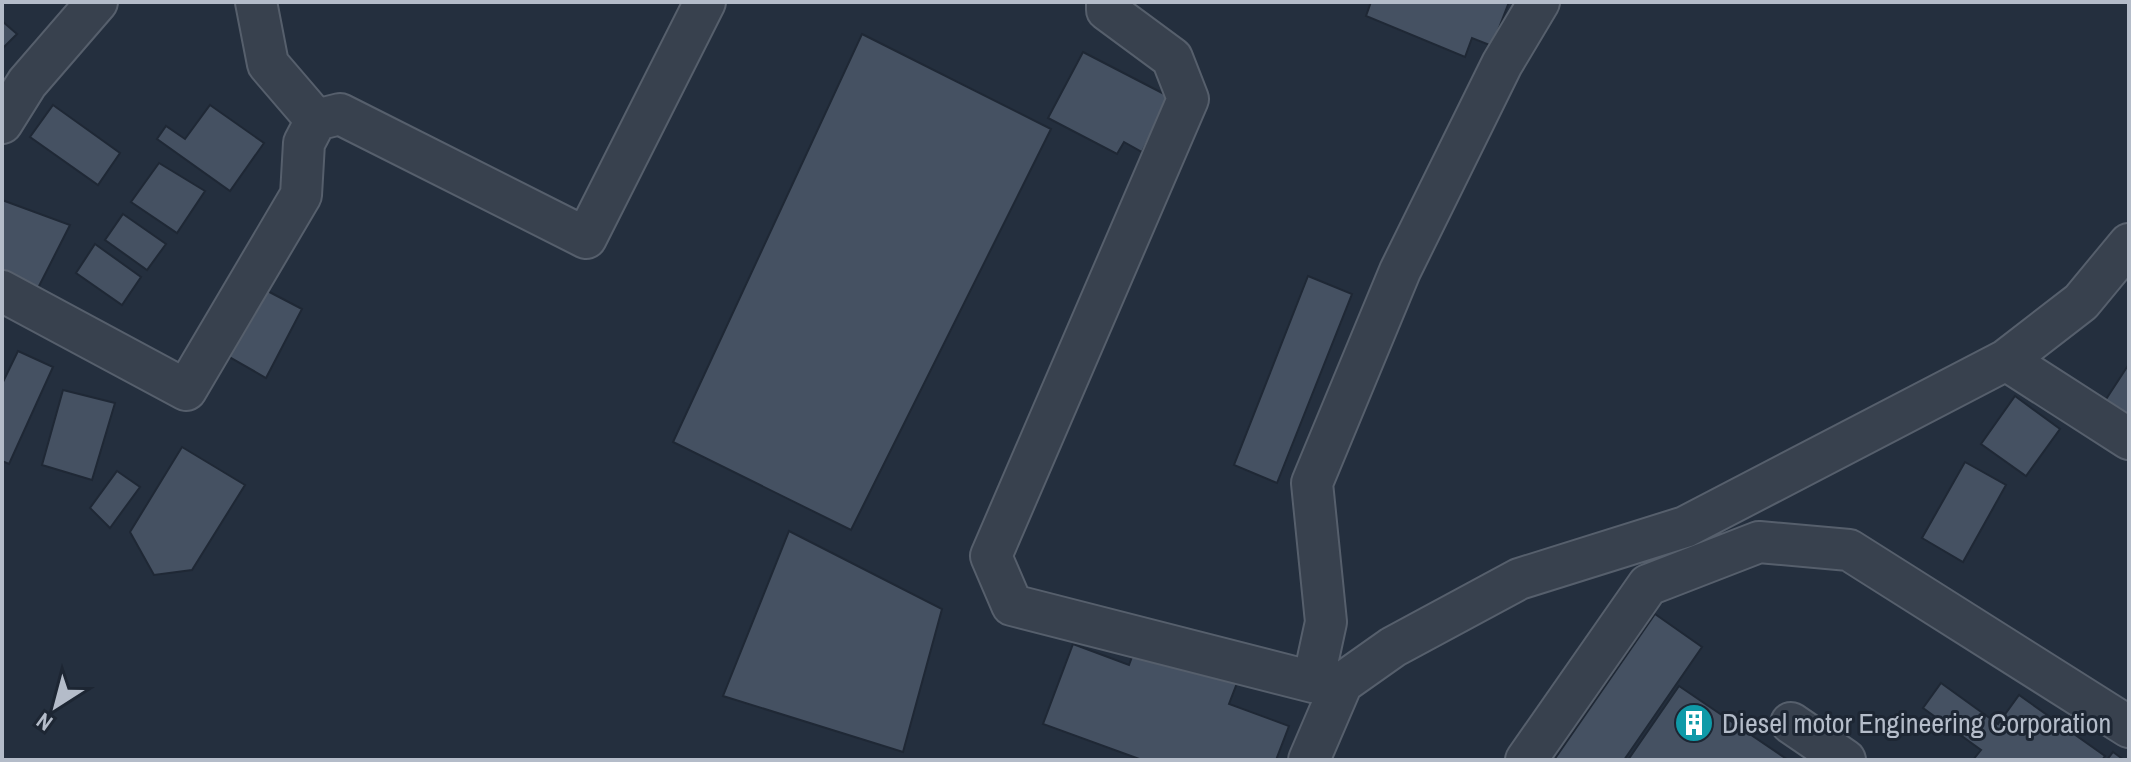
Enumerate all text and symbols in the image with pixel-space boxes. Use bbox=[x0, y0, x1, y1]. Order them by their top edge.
north arrow bbox=[16, 666, 96, 746]
building icon: Diesel motor Engineering Corporation bbox=[1673, 702, 1715, 744]
place label: Diesel motor Engineering Corporation bbox=[1722, 704, 2111, 742]
text: N bbox=[30, 706, 58, 738]

